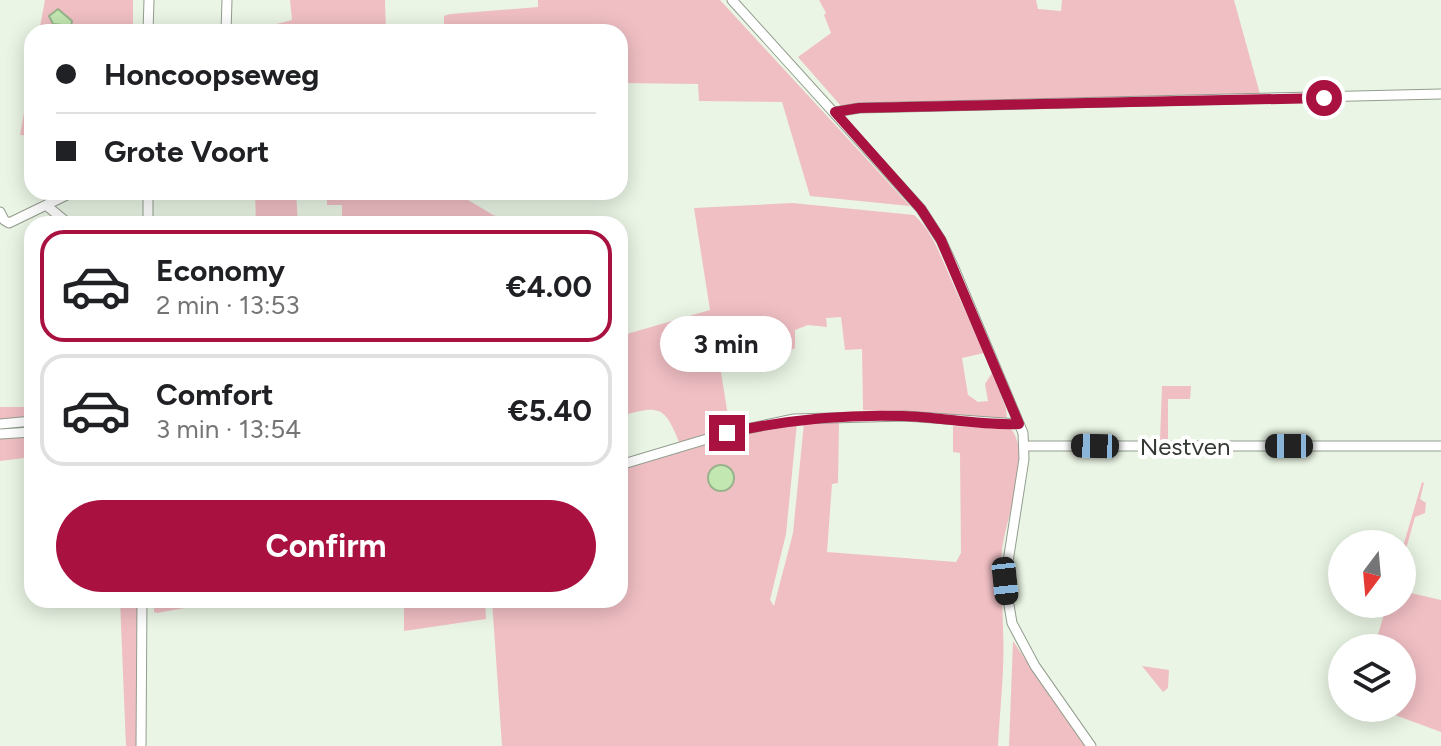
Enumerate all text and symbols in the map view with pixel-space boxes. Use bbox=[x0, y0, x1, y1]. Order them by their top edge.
text: Honcoopseweg bbox=[104, 56, 319, 93]
route start bbox=[1306, 80, 1342, 116]
text: Grote Voort bbox=[104, 133, 269, 170]
icon: car bbox=[60, 250, 132, 322]
text: Economy bbox=[156, 252, 285, 289]
text: €4.00 bbox=[506, 268, 592, 305]
text: 2 min · 13:53 bbox=[156, 289, 300, 321]
callout: 3 min bbox=[661, 317, 793, 373]
text: 3 min bbox=[694, 328, 758, 360]
icon: car bbox=[60, 374, 132, 446]
text: Comfort bbox=[156, 376, 274, 413]
text: €5.40 bbox=[508, 392, 592, 429]
text: 3 min · 13:54 bbox=[156, 413, 301, 445]
route end bbox=[709, 415, 745, 451]
street label: Nestven bbox=[1140, 432, 1230, 461]
car bbox=[1071, 434, 1119, 458]
car bbox=[1265, 434, 1313, 458]
button: Confirm bbox=[56, 500, 596, 592]
north arrow bbox=[1328, 530, 1416, 618]
map controls bbox=[1328, 530, 1416, 722]
car bbox=[991, 556, 1019, 606]
button: layers bbox=[1328, 634, 1416, 722]

